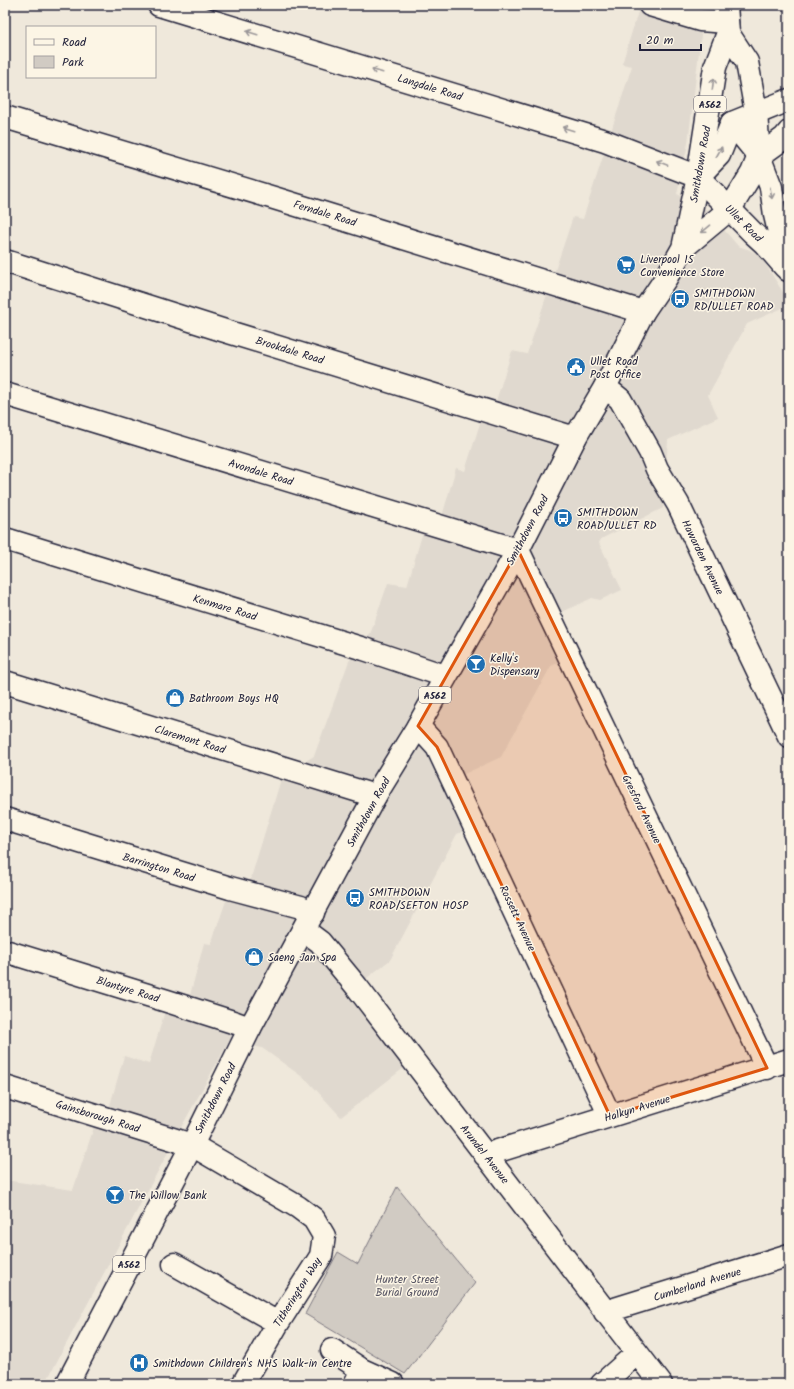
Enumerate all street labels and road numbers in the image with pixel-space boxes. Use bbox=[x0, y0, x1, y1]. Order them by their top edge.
street label: Langdale Road bbox=[395, 70, 465, 107]
road number: A562 bbox=[694, 96, 726, 112]
street label: Smithdown Road bbox=[685, 124, 717, 204]
street label: Ferndale Road bbox=[291, 196, 359, 232]
street label: Ullet Road bbox=[720, 200, 767, 247]
street label: Brookdale Road bbox=[253, 332, 327, 370]
street label: Avondale Road bbox=[226, 455, 296, 491]
street label: Smithdown Road bbox=[502, 492, 554, 569]
street label: Hawarden Avenue bbox=[676, 517, 728, 598]
street label: Kenmare Road bbox=[190, 590, 260, 626]
road number: A562 bbox=[419, 687, 451, 703]
street label: Claremont Road bbox=[152, 721, 228, 759]
street label: Gresford Avenue bbox=[617, 772, 666, 847]
street label: Smithdown Road bbox=[342, 774, 396, 851]
street label: Barrington Road bbox=[120, 848, 198, 888]
street label: Rossett Avenue bbox=[494, 882, 540, 954]
street label: Blantyre Road bbox=[94, 972, 162, 1008]
street label: Smithdown Road bbox=[190, 1059, 242, 1137]
street label: Halkyn Avenue bbox=[602, 1090, 673, 1128]
street label: Gainsborough Road bbox=[53, 1096, 143, 1138]
street label: Arundel Avenue bbox=[455, 1121, 513, 1188]
street label: Titherington Way bbox=[269, 1253, 327, 1331]
road number: A562 bbox=[113, 1256, 145, 1272]
street label: Cumberland Avenue bbox=[651, 1263, 743, 1307]

